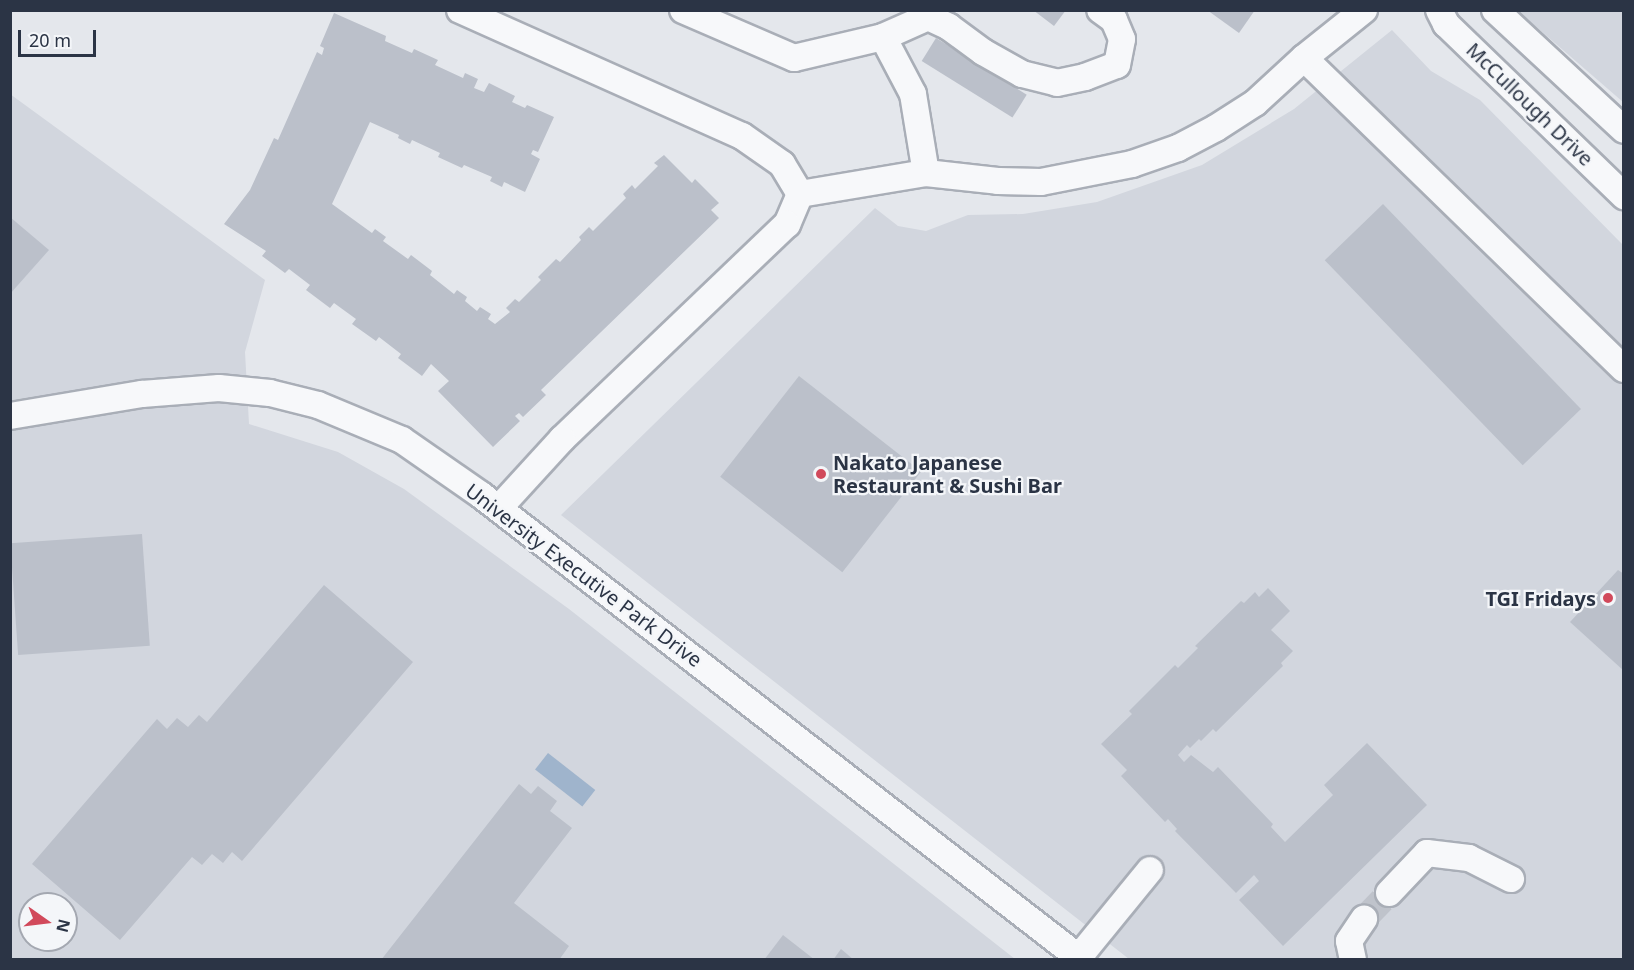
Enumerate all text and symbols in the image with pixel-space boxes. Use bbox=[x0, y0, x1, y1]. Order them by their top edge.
scale bar bbox=[21, 18, 99, 56]
text: 20 m bbox=[29, 28, 71, 52]
street label: McCullough Drive bbox=[1462, 37, 1598, 171]
place label: Nakato Japanese Restaurant & Sushi Bar bbox=[833, 450, 1062, 497]
marker: Nakato Japanese Restaurant & Sushi Bar bbox=[814, 467, 828, 481]
street label: University Executive Park Drive bbox=[461, 478, 707, 672]
place label: TGI Fridays bbox=[1485, 586, 1596, 610]
marker: TGI Fridays bbox=[1601, 591, 1615, 605]
north arrow bbox=[18, 892, 78, 952]
text: N bbox=[51, 917, 76, 935]

